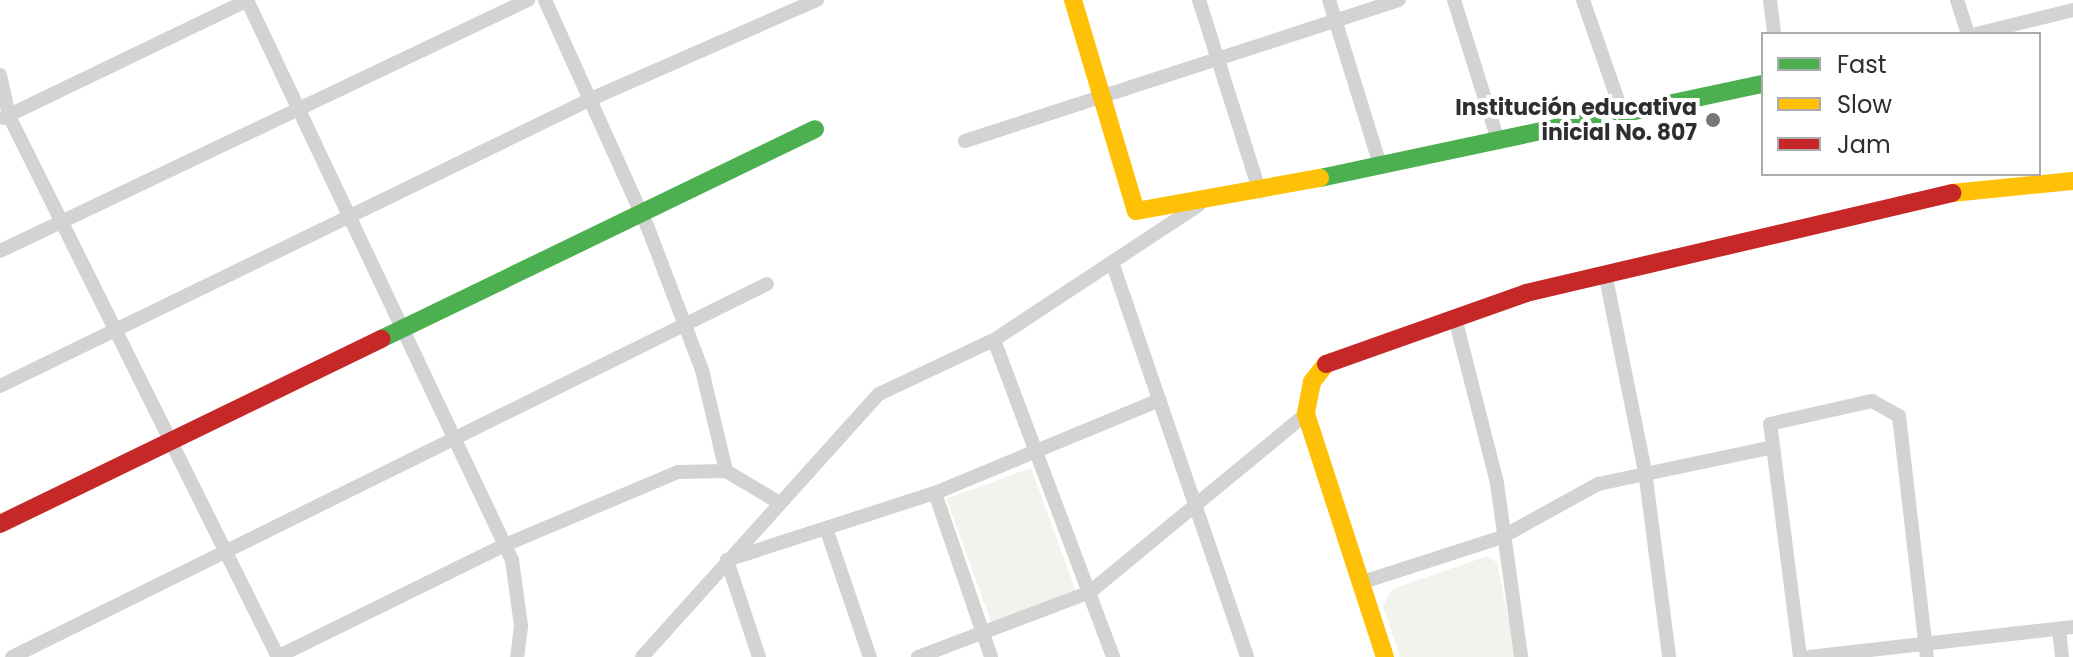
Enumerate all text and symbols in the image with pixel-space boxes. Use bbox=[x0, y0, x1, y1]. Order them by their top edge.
legend bbox=[1761, 32, 2041, 176]
text: Fast bbox=[1837, 48, 1887, 81]
text: Slow bbox=[1837, 88, 1892, 121]
place label: Institución educativa inicial No. 807 bbox=[1455, 94, 1697, 146]
marker: Institución educativa inicial No. 807 bbox=[1704, 111, 1722, 129]
text: Jam bbox=[1837, 128, 1891, 161]

